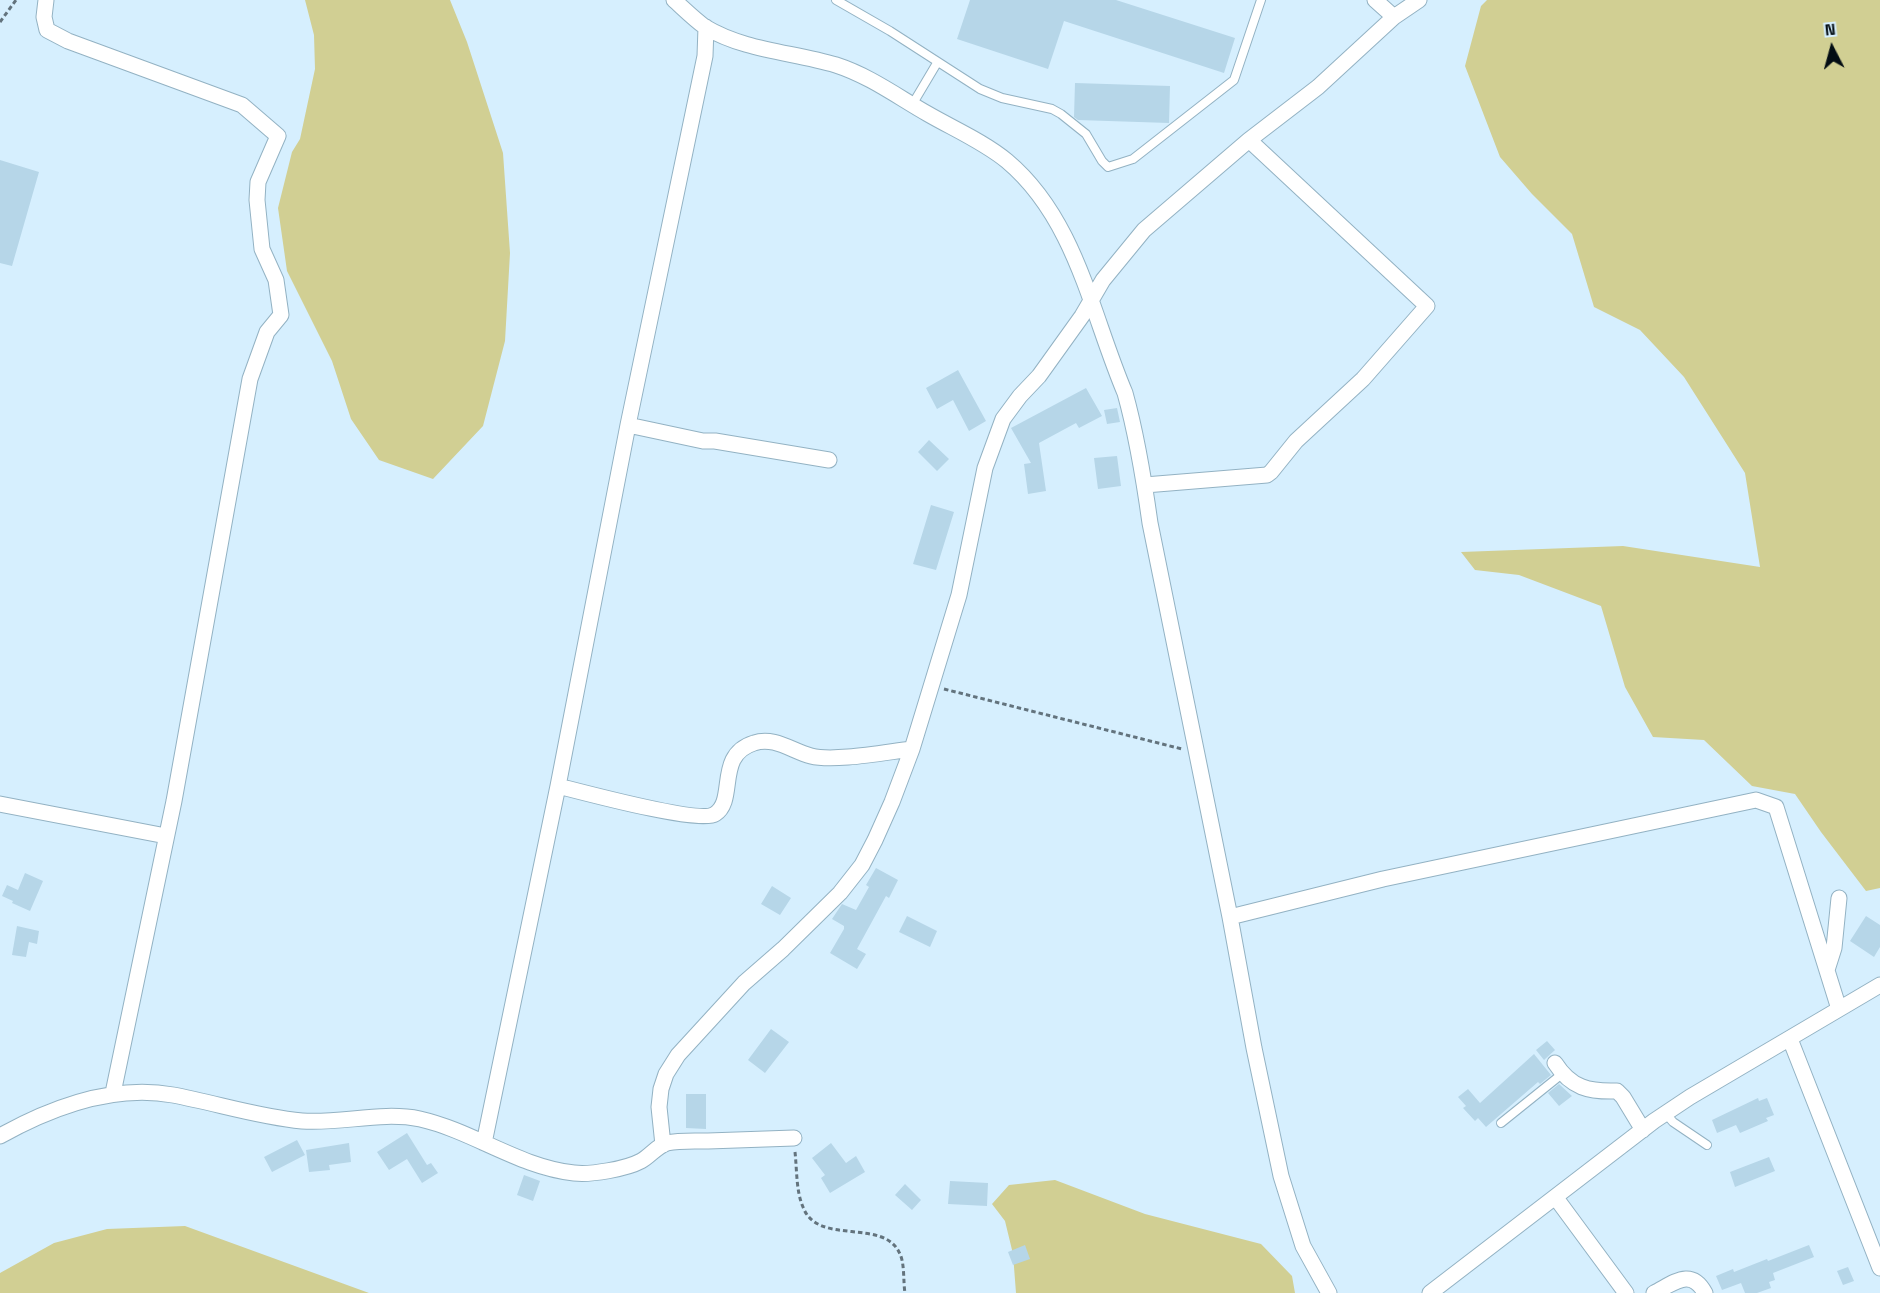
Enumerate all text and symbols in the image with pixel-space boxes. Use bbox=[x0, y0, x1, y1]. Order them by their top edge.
north arrow bbox=[1802, 18, 1862, 78]
text: N bbox=[1824, 19, 1836, 41]

